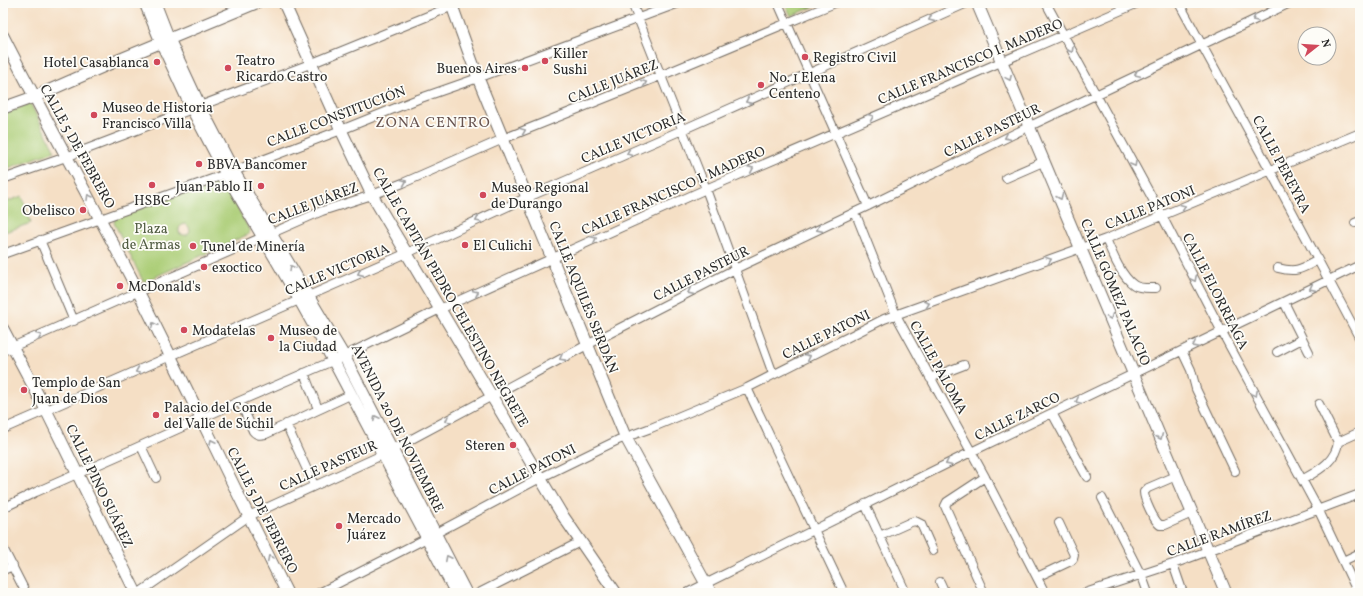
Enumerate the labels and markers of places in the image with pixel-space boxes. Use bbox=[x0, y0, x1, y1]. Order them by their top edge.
place label: Killer Sushi bbox=[553, 45, 588, 80]
place label: Registro Civil bbox=[813, 49, 896, 68]
place label: Teatro Ricardo Castro bbox=[236, 52, 327, 87]
marker: Registro Civil bbox=[800, 52, 810, 62]
place label: Hotel Casablanca bbox=[43, 54, 149, 73]
marker: Killer Sushi bbox=[540, 56, 550, 66]
marker: Hotel Casablanca bbox=[152, 57, 162, 67]
place label: Buenos Aires bbox=[437, 60, 517, 79]
marker: Teatro Ricardo Castro bbox=[223, 63, 233, 73]
marker: Buenos Aires bbox=[520, 63, 530, 73]
place label: No. 1 Elena Centeno bbox=[769, 69, 836, 104]
marker: No. 1 Elena Centeno bbox=[756, 80, 766, 90]
place label: Museo de Historia Francisco Villa bbox=[102, 99, 213, 134]
marker: Museo de Historia Francisco Villa bbox=[89, 110, 99, 120]
place label: BBVA Bancomer bbox=[207, 156, 307, 175]
marker: BBVA Bancomer bbox=[194, 159, 204, 169]
place label: Juan Pablo II bbox=[175, 178, 253, 197]
place label: Museo Regional de Durango bbox=[491, 179, 589, 214]
marker: HSBC bbox=[147, 180, 157, 190]
marker: Juan Pablo II bbox=[256, 181, 266, 191]
marker: Museo Regional de Durango bbox=[478, 190, 488, 200]
place label: HSBC bbox=[134, 192, 170, 211]
place label: Obelisco bbox=[22, 202, 75, 221]
marker: Obelisco bbox=[78, 205, 88, 215]
place label: El Culichi bbox=[473, 237, 532, 256]
place label: Tunel de Minería bbox=[201, 238, 305, 257]
marker: El Culichi bbox=[460, 240, 470, 250]
marker: Tunel de Minería bbox=[188, 241, 198, 251]
place label: exoctico bbox=[212, 259, 262, 278]
marker: exoctico bbox=[199, 262, 209, 272]
place label: McDonald's bbox=[128, 278, 201, 297]
marker: McDonald's bbox=[115, 281, 125, 291]
place label: Modatelas bbox=[192, 322, 255, 341]
place label: Museo de la Ciudad bbox=[279, 322, 337, 357]
marker: Modatelas bbox=[179, 325, 189, 335]
marker: Museo de la Ciudad bbox=[266, 333, 276, 343]
place label: Templo de San Juan de Dios bbox=[32, 374, 121, 409]
marker: Templo de San Juan de Dios bbox=[19, 385, 29, 395]
place label: Palacio del Conde del Valle de Súchil bbox=[164, 399, 274, 434]
marker: Palacio del Conde del Valle de Súchil bbox=[151, 410, 161, 420]
place label: Steren bbox=[465, 437, 505, 456]
marker: Steren bbox=[508, 440, 518, 450]
place label: Mercado Juárez bbox=[347, 510, 401, 545]
marker: Mercado Juárez bbox=[334, 521, 344, 531]

